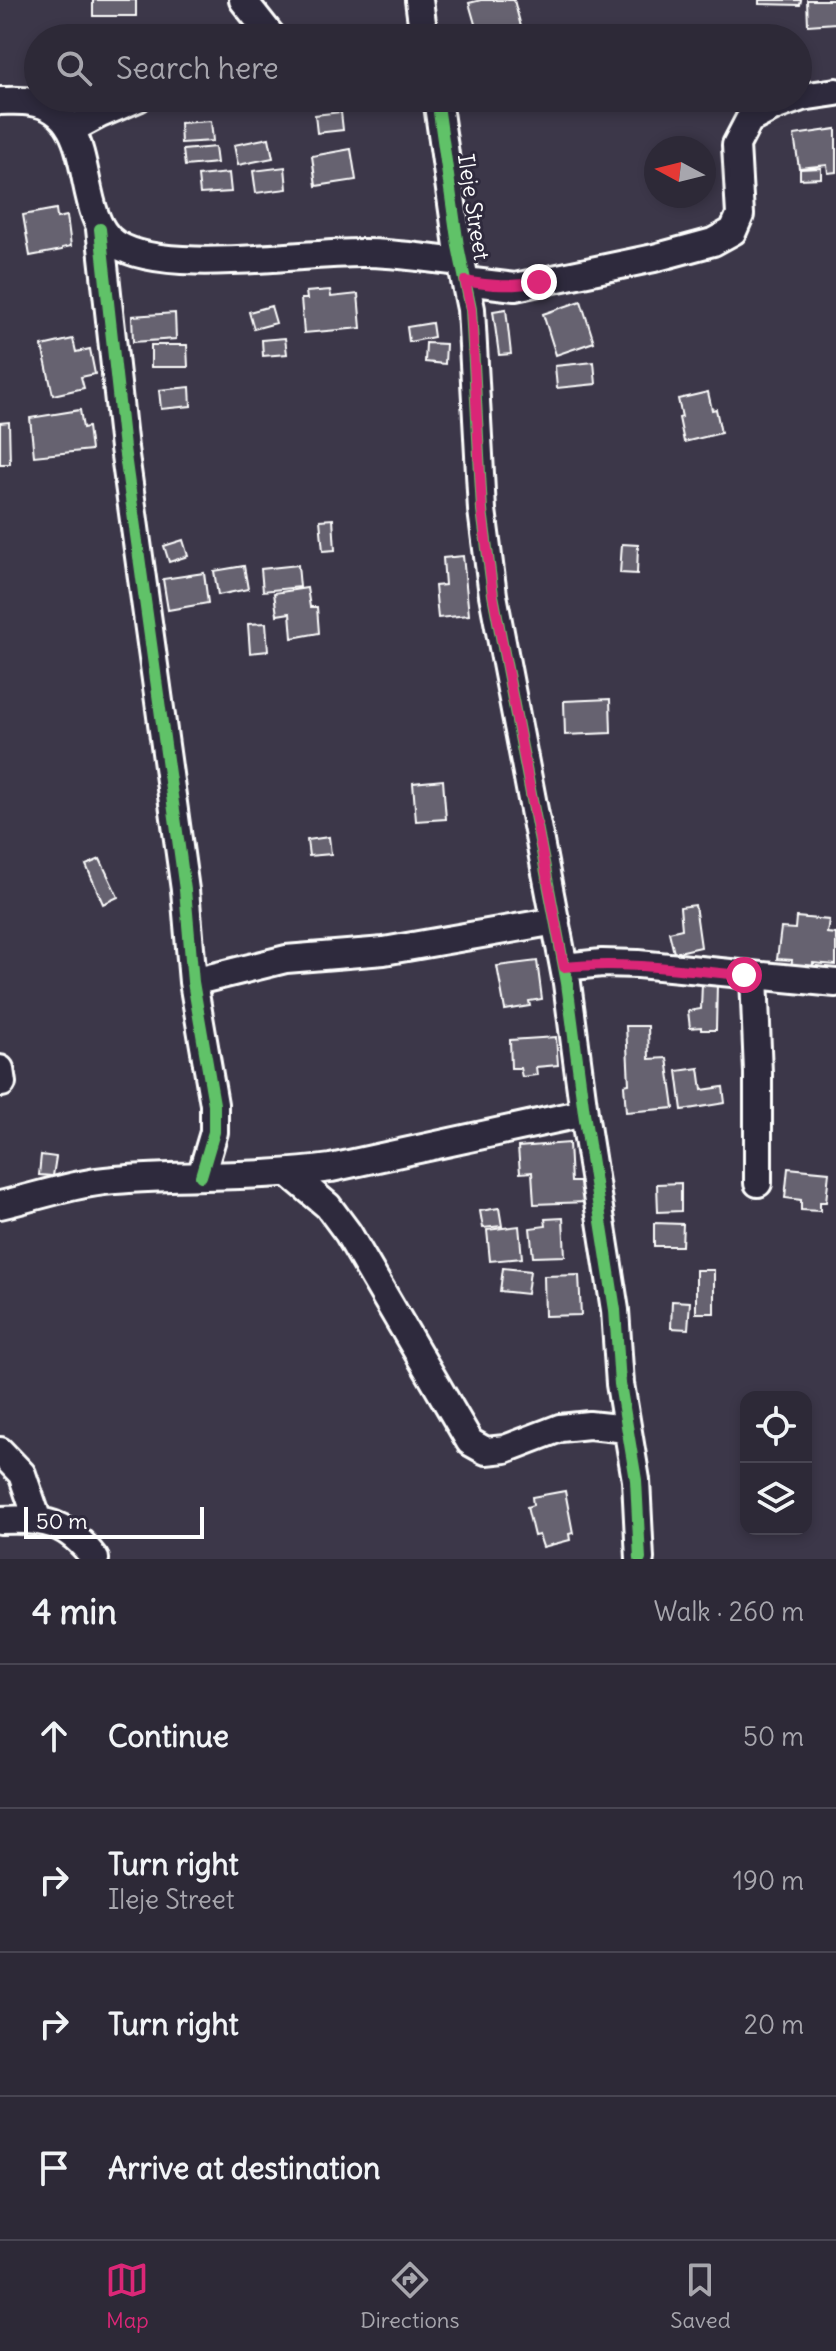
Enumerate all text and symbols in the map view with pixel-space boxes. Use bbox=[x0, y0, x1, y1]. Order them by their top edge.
search box bbox=[24, 24, 812, 112]
icon: search bbox=[52, 46, 96, 90]
text: Search here bbox=[116, 49, 279, 87]
north arrow bbox=[644, 136, 716, 208]
street label: Ileje Street bbox=[452, 152, 496, 262]
route end bbox=[521, 264, 557, 300]
route start bbox=[726, 957, 762, 993]
map controls bbox=[740, 1391, 812, 1535]
button: locate bbox=[740, 1391, 812, 1463]
button: layers bbox=[740, 1463, 812, 1535]
scale bar bbox=[24, 1503, 204, 1539]
text: 50 m bbox=[36, 1507, 88, 1535]
text: 4 min bbox=[32, 1590, 117, 1633]
text: Walk · 260 m bbox=[654, 1595, 804, 1628]
icon: ahead bbox=[32, 1714, 76, 1758]
text: Continue bbox=[108, 1717, 229, 1755]
text: 50 m bbox=[743, 1720, 804, 1753]
text: Turn right bbox=[108, 1845, 239, 1883]
icon: right bbox=[32, 1858, 76, 1902]
text: 190 m bbox=[733, 1864, 804, 1897]
text: Ileje Street bbox=[108, 1883, 235, 1916]
icon: right bbox=[32, 2002, 76, 2046]
text: Turn right bbox=[108, 2005, 239, 2043]
text: 20 m bbox=[744, 2008, 804, 2041]
icon: arrive bbox=[32, 2146, 76, 2190]
text: Arrive at destination bbox=[108, 2149, 380, 2187]
tab: Map bbox=[105, 2258, 149, 2334]
tab: Directions bbox=[360, 2258, 460, 2334]
tab: Saved bbox=[670, 2258, 731, 2334]

